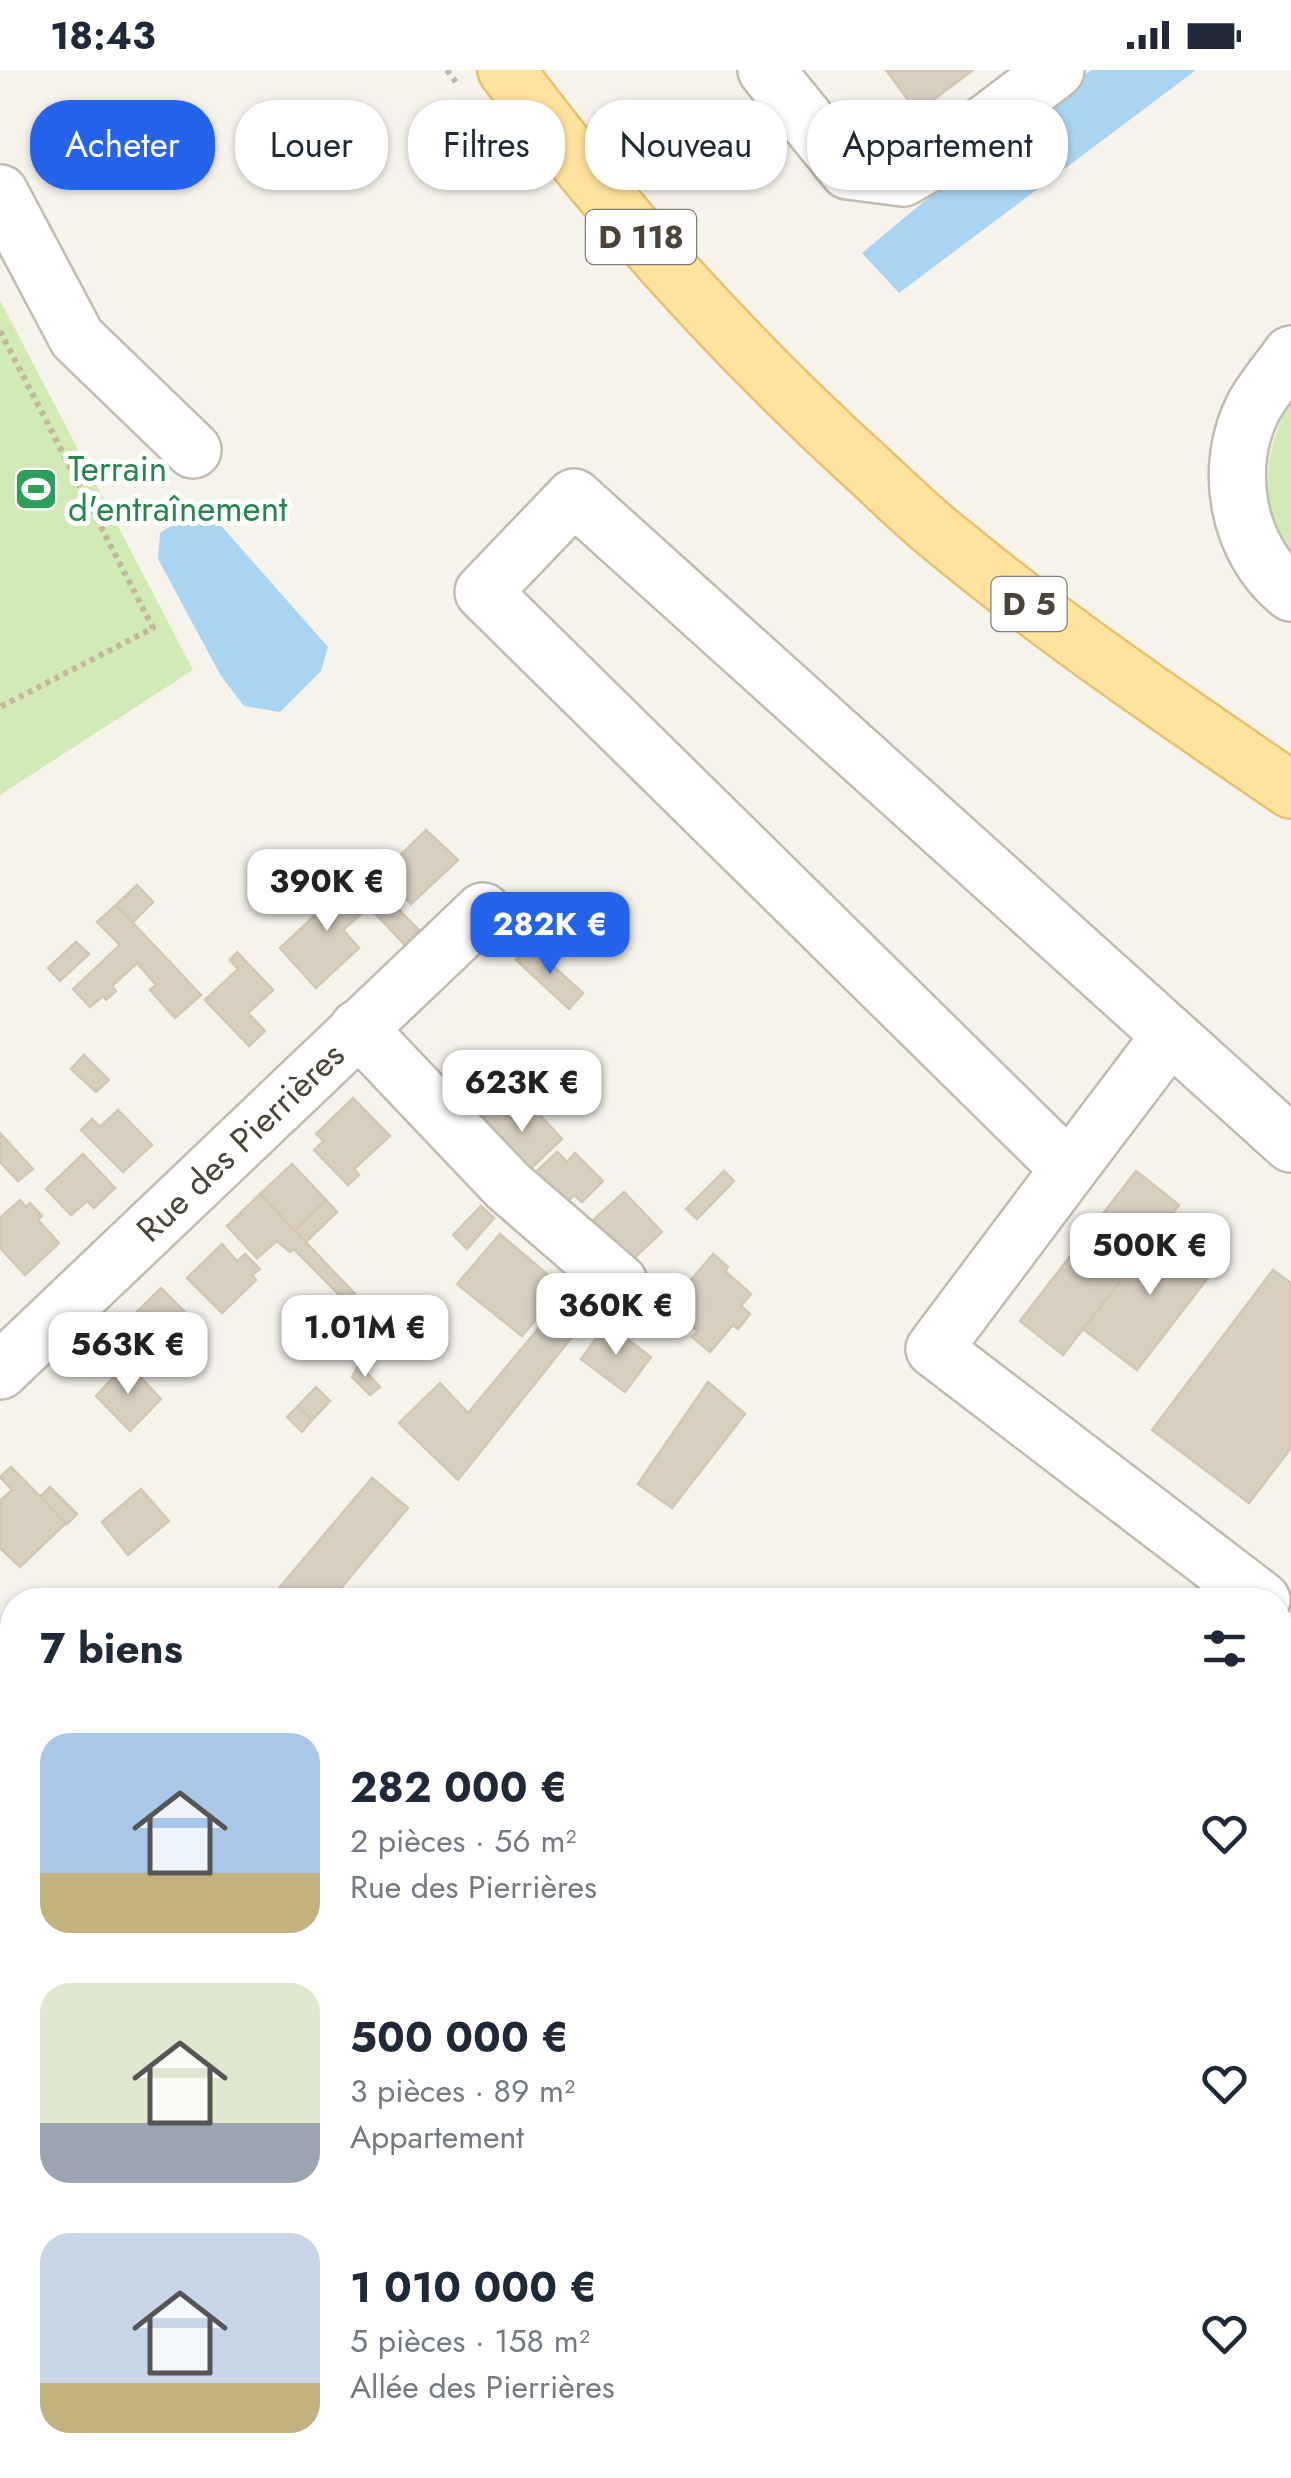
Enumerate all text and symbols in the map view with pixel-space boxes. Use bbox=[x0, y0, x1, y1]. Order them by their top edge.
text: 18:43 bbox=[50, 8, 156, 63]
chip: Acheter bbox=[30, 100, 215, 190]
chip: Louer bbox=[235, 100, 388, 190]
chip: Filtres bbox=[408, 100, 565, 190]
chip: Nouveau bbox=[585, 100, 787, 190]
chip: Appartement bbox=[807, 100, 1068, 190]
road number: D 118 bbox=[586, 210, 696, 264]
place label: Terrain d'entraînement bbox=[68, 444, 288, 534]
sports icon: Terrain d'entraînement bbox=[13, 466, 59, 512]
road number: D 5 bbox=[992, 577, 1066, 631]
pin: 390K € bbox=[246, 849, 408, 934]
text: 390K € bbox=[269, 858, 385, 904]
pin: 282K € bbox=[469, 892, 631, 977]
text: 282K € bbox=[493, 901, 607, 947]
street label: Rue des Pierrières bbox=[125, 1031, 356, 1253]
pin: 623K € bbox=[441, 1050, 603, 1135]
text: 623K € bbox=[464, 1059, 580, 1105]
pin: 500K € bbox=[1069, 1213, 1231, 1298]
text: 500K € bbox=[1092, 1222, 1208, 1268]
pin: 360K € bbox=[535, 1273, 697, 1358]
text: 360K € bbox=[558, 1282, 674, 1328]
pin: 1.01M € bbox=[273, 1295, 457, 1380]
text: 1.01M € bbox=[303, 1304, 427, 1350]
pin: 563K € bbox=[47, 1312, 209, 1397]
text: 563K € bbox=[71, 1321, 185, 1367]
text: 7 biens bbox=[40, 1618, 183, 1679]
icon: filters bbox=[1197, 1621, 1252, 1676]
text: 282 000 € bbox=[350, 1757, 568, 1818]
icon: home bbox=[120, 1773, 240, 1893]
icon: heart bbox=[1197, 1806, 1252, 1861]
text: 2 pièces · 56 m² bbox=[350, 1818, 576, 1864]
text: Rue des Pierrières bbox=[350, 1864, 597, 1910]
text: 500 000 € bbox=[350, 2007, 569, 2068]
icon: home bbox=[120, 2023, 240, 2143]
icon: heart bbox=[1197, 2056, 1252, 2111]
text: 3 pièces · 89 m² bbox=[350, 2068, 575, 2114]
text: Appartement bbox=[350, 2114, 524, 2160]
text: 1 010 000 € bbox=[350, 2257, 597, 2318]
icon: home bbox=[120, 2273, 240, 2393]
icon: heart bbox=[1197, 2306, 1252, 2361]
text: 5 pièces · 158 m² bbox=[350, 2318, 590, 2364]
text: Allée des Pierrières bbox=[350, 2364, 615, 2410]

